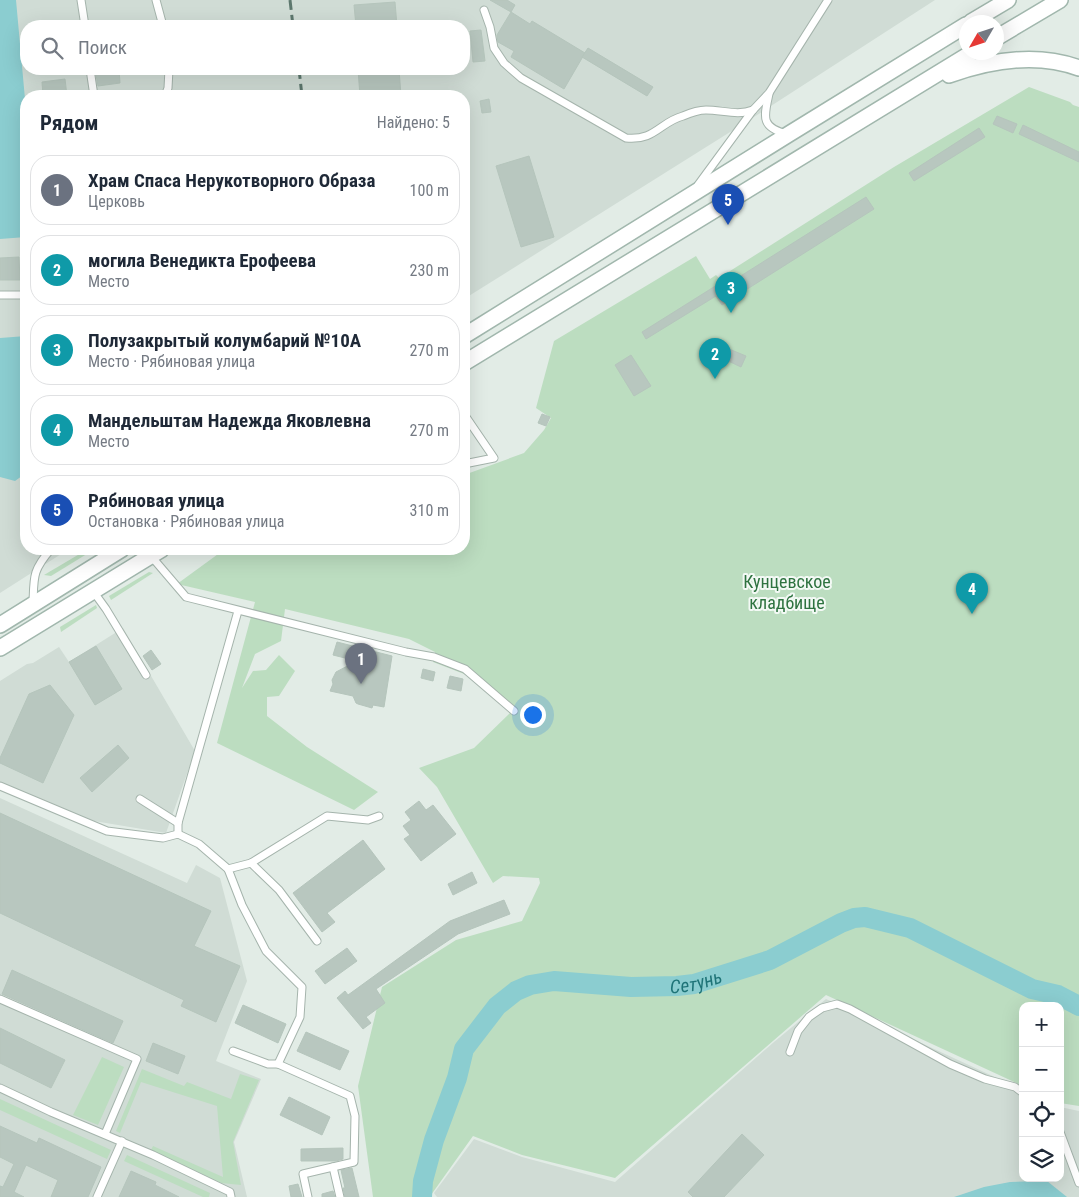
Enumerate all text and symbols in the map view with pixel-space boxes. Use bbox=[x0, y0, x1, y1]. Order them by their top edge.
north arrow bbox=[959, 15, 1004, 60]
search box bbox=[20, 20, 470, 75]
icon: search bbox=[38, 34, 66, 62]
text: Поиск bbox=[78, 36, 127, 59]
text: Рядом bbox=[40, 111, 99, 135]
text: Найдено: 5 bbox=[377, 113, 450, 132]
text: Храм Спаса Нерукотворного Образа bbox=[88, 169, 375, 192]
text: 1 bbox=[53, 181, 61, 200]
text: 100 m bbox=[410, 181, 449, 200]
pin: 5 bbox=[712, 184, 744, 225]
text: Церковь bbox=[88, 192, 145, 211]
text: могила Венедикта Ерофеева bbox=[88, 249, 316, 272]
text: 2 bbox=[53, 261, 61, 280]
text: 230 m bbox=[410, 261, 449, 280]
text: Место bbox=[88, 272, 129, 291]
pin: 3 bbox=[715, 272, 747, 313]
text: Полузакрытый колумбарий №10А bbox=[88, 329, 361, 352]
pin: 2 bbox=[699, 338, 731, 379]
text: 3 bbox=[53, 341, 61, 360]
text: 270 m bbox=[410, 341, 449, 360]
text: Место · Рябиновая улица bbox=[88, 352, 255, 371]
text: Мандельштам Надежда Яковлевна bbox=[88, 409, 371, 432]
text: 4 bbox=[53, 421, 61, 440]
text: 270 m bbox=[410, 421, 449, 440]
text: Место bbox=[88, 432, 129, 451]
text: Рябиновая улица bbox=[88, 489, 224, 512]
text: 5 bbox=[53, 501, 61, 520]
text: 310 m bbox=[410, 501, 449, 520]
text: Остановка · Рябиновая улица bbox=[88, 512, 285, 531]
park label: Кунцевское кладбище bbox=[743, 571, 831, 613]
pin: 4 bbox=[956, 573, 988, 614]
pin: 1 bbox=[345, 643, 377, 684]
your location bbox=[520, 702, 546, 728]
water label: Сетунь bbox=[670, 965, 725, 998]
map controls bbox=[1019, 1002, 1064, 1182]
button: + bbox=[1019, 1002, 1064, 1047]
button: − bbox=[1019, 1047, 1064, 1092]
button: locate bbox=[1019, 1092, 1064, 1137]
button: layers bbox=[1019, 1137, 1064, 1182]

